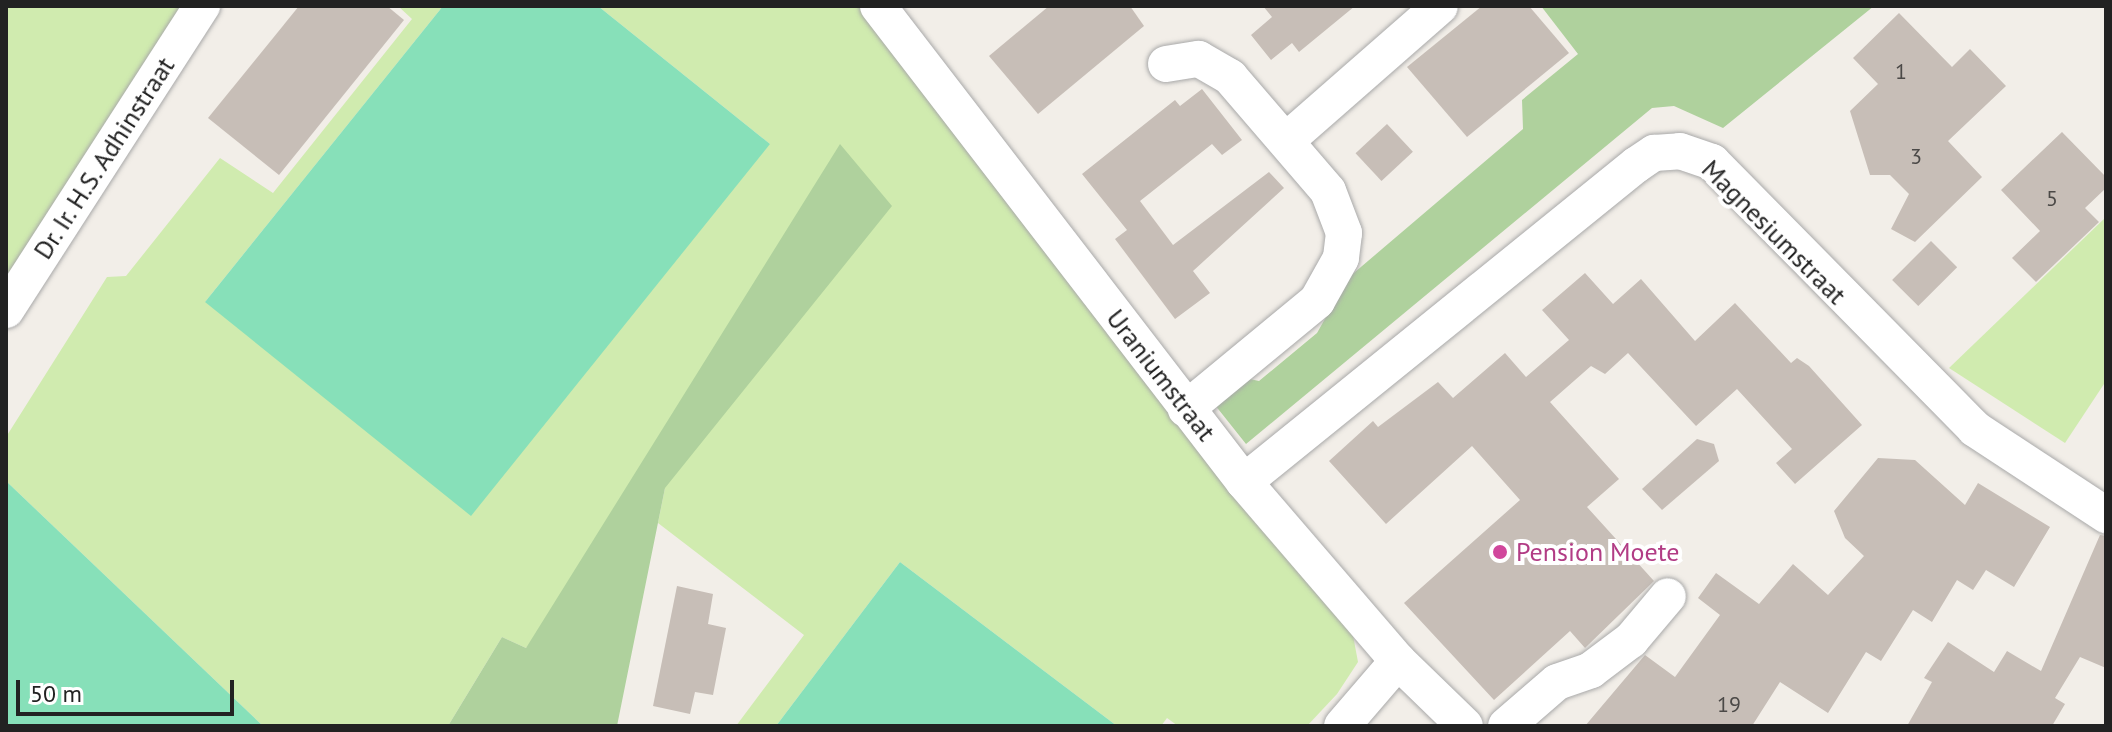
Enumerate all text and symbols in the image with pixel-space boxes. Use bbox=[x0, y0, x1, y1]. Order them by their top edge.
street label: Dr. Ir. H.S. Adhinstraat bbox=[25, 48, 183, 268]
house number: 1 bbox=[1895, 59, 1907, 85]
house number: 3 bbox=[1910, 144, 1922, 170]
street label: Magnesiumstraat bbox=[1695, 153, 1853, 311]
house number: 5 bbox=[2046, 186, 2058, 212]
street label: Uraniumstraat bbox=[1100, 303, 1222, 447]
place label: Pension Moete bbox=[1516, 536, 1679, 568]
marker: Pension Moete bbox=[1491, 543, 1509, 561]
scale bar bbox=[20, 664, 238, 714]
text: 50 m bbox=[30, 678, 82, 709]
house number: 19 bbox=[1717, 692, 1741, 718]

